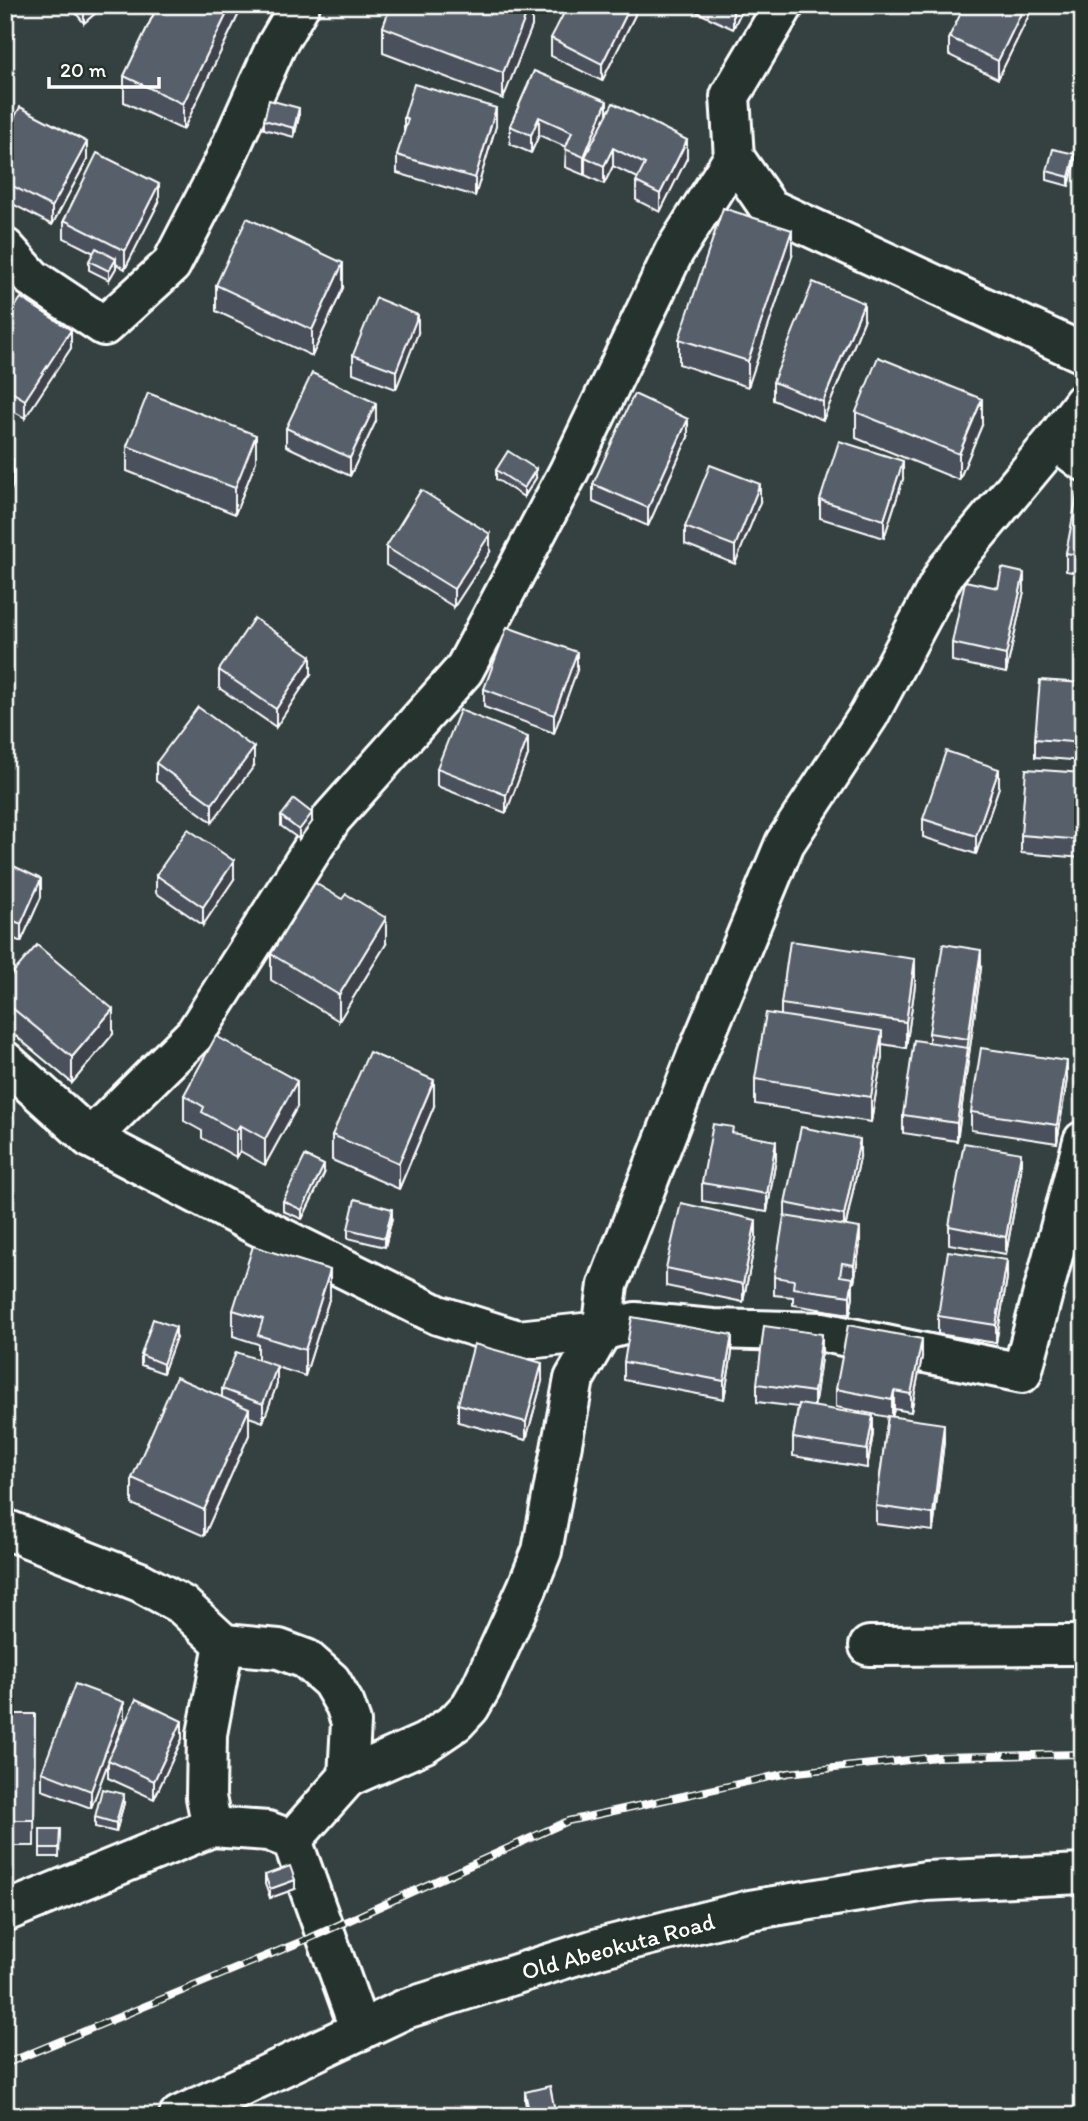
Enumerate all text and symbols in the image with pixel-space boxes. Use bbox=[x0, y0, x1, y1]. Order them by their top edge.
scale bar bbox=[49, 46, 159, 90]
text: 20 m bbox=[60, 57, 107, 82]
street label: Old Abeokuta Road bbox=[518, 1906, 718, 1986]

